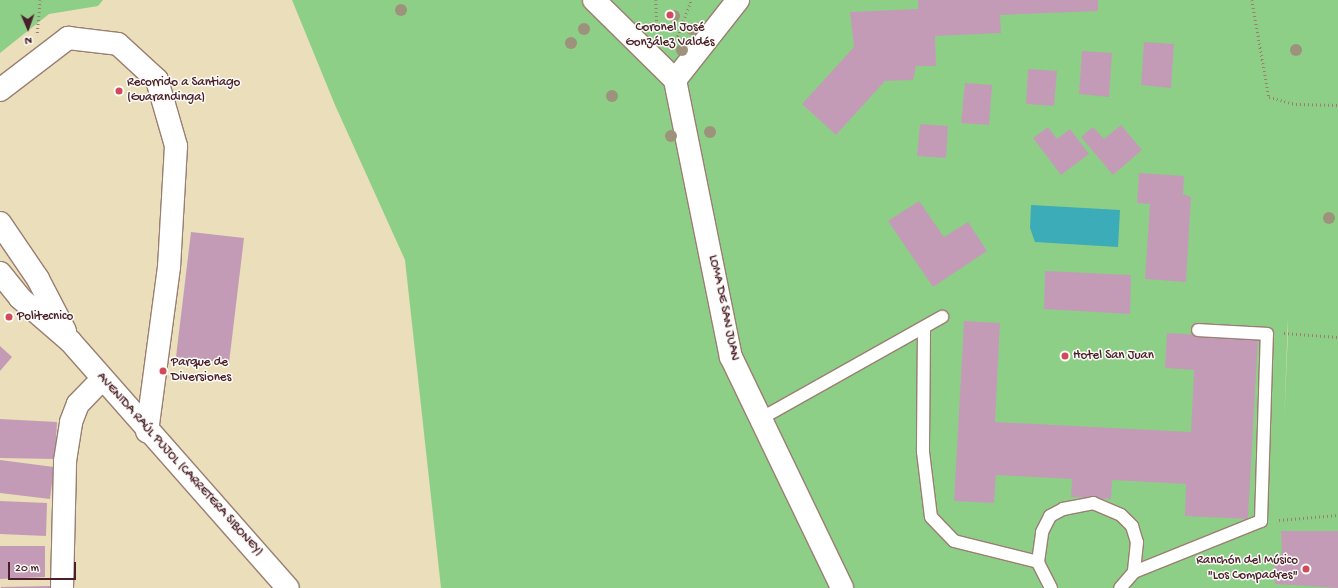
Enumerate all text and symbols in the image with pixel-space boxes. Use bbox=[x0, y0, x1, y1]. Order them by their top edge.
north arrow bbox=[8, 8, 48, 48]
marker: Coronel José González Valdés bbox=[665, 10, 675, 20]
place label: Coronel José González Valdés bbox=[626, 21, 714, 52]
text: N bbox=[25, 34, 32, 46]
place label: Recorrido a Santiago (Guarandinga) bbox=[127, 76, 240, 107]
marker: Recorrido a Santiago (Guarandinga) bbox=[114, 86, 124, 96]
street label: LOMA DE SAN JUAN bbox=[704, 254, 742, 362]
place label: Politecnico bbox=[17, 309, 73, 325]
marker: Politecnico bbox=[4, 312, 14, 322]
place label: Hotel San Juan bbox=[1073, 348, 1154, 364]
marker: Hotel San Juan bbox=[1060, 351, 1070, 361]
place label: Parque de Diversiones bbox=[171, 356, 231, 387]
marker: Parque de Diversiones bbox=[158, 366, 168, 376]
street label: AVENIDA RAÚL PUJOL (CARRETERA SIBONEY) bbox=[92, 370, 266, 560]
scale bar bbox=[10, 554, 78, 580]
place label: Ranchón del Músico "Los Compadres" bbox=[1196, 554, 1298, 585]
text: 20 m bbox=[15, 562, 39, 576]
marker: Ranchón del Músico "Los Compadres" bbox=[1301, 564, 1311, 574]

